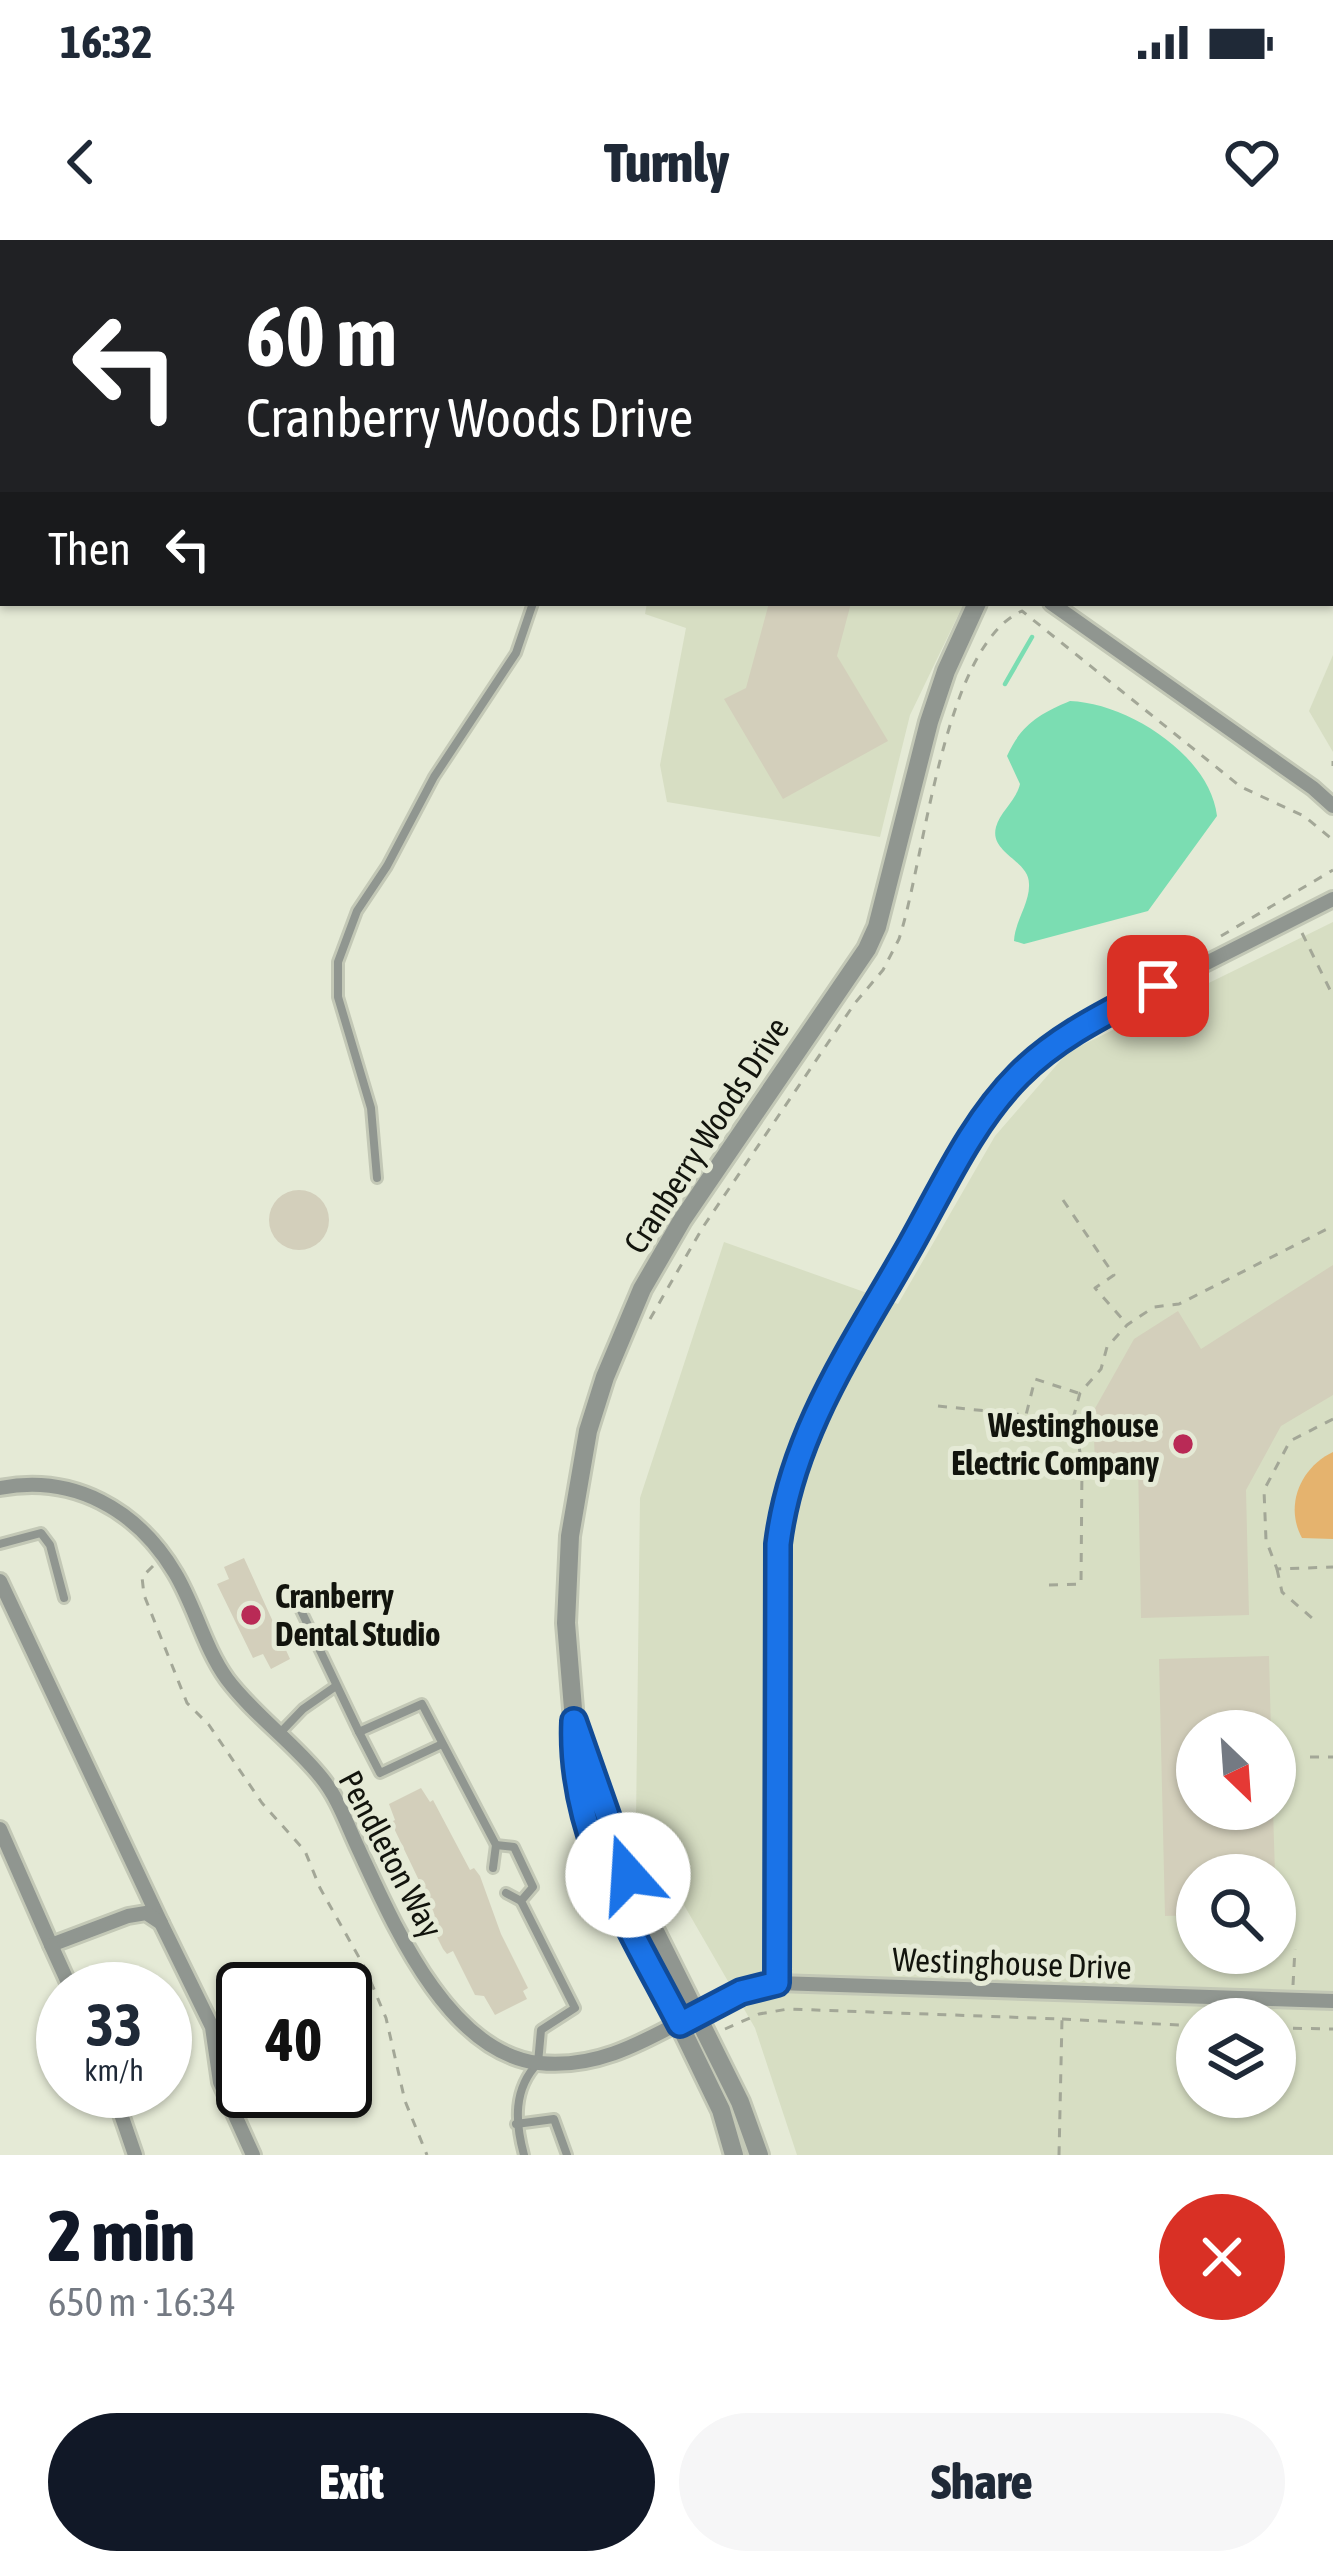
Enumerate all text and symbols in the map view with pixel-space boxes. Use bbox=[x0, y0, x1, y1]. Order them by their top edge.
text: 16:32 bbox=[60, 16, 153, 68]
icon: back bbox=[48, 129, 114, 195]
icon: heart bbox=[1219, 129, 1285, 195]
text: Turnly bbox=[604, 132, 729, 193]
icon: left bbox=[48, 288, 204, 444]
text: 60 m bbox=[246, 288, 397, 384]
text: Cranberry Woods Drive bbox=[246, 387, 693, 448]
icon: left bbox=[155, 516, 221, 582]
text: Then bbox=[48, 523, 131, 575]
pin bbox=[1107, 935, 1209, 1037]
icon: arrive bbox=[1125, 953, 1191, 1019]
street label: Cranberry Woods Drive bbox=[616, 1010, 796, 1260]
place label: Westinghouse Electric Company bbox=[951, 1406, 1159, 1482]
marker: Westinghouse Electric Company bbox=[1170, 1431, 1196, 1457]
place label: Cranberry Dental Studio bbox=[275, 1577, 441, 1653]
marker: Cranberry Dental Studio bbox=[238, 1602, 264, 1628]
north arrow bbox=[1176, 1710, 1296, 1830]
map controls bbox=[1176, 1710, 1296, 2118]
street label: Pendleton Way bbox=[331, 1764, 451, 1944]
position arrow bbox=[565, 1812, 691, 1938]
button: search bbox=[1176, 1854, 1296, 1974]
street label: Westinghouse Drive bbox=[892, 1940, 1132, 1986]
speed limit sign: 40 bbox=[216, 1962, 372, 2118]
text: 33 bbox=[86, 1990, 142, 2059]
button: layers bbox=[1176, 1998, 1296, 2118]
text: km/h bbox=[84, 2053, 144, 2087]
text: 2 min bbox=[48, 2194, 195, 2276]
button: close bbox=[1159, 2194, 1285, 2320]
text: 650 m · 16:34 bbox=[48, 2280, 236, 2324]
button: Exit bbox=[48, 2413, 655, 2551]
button: Share bbox=[679, 2413, 1285, 2551]

